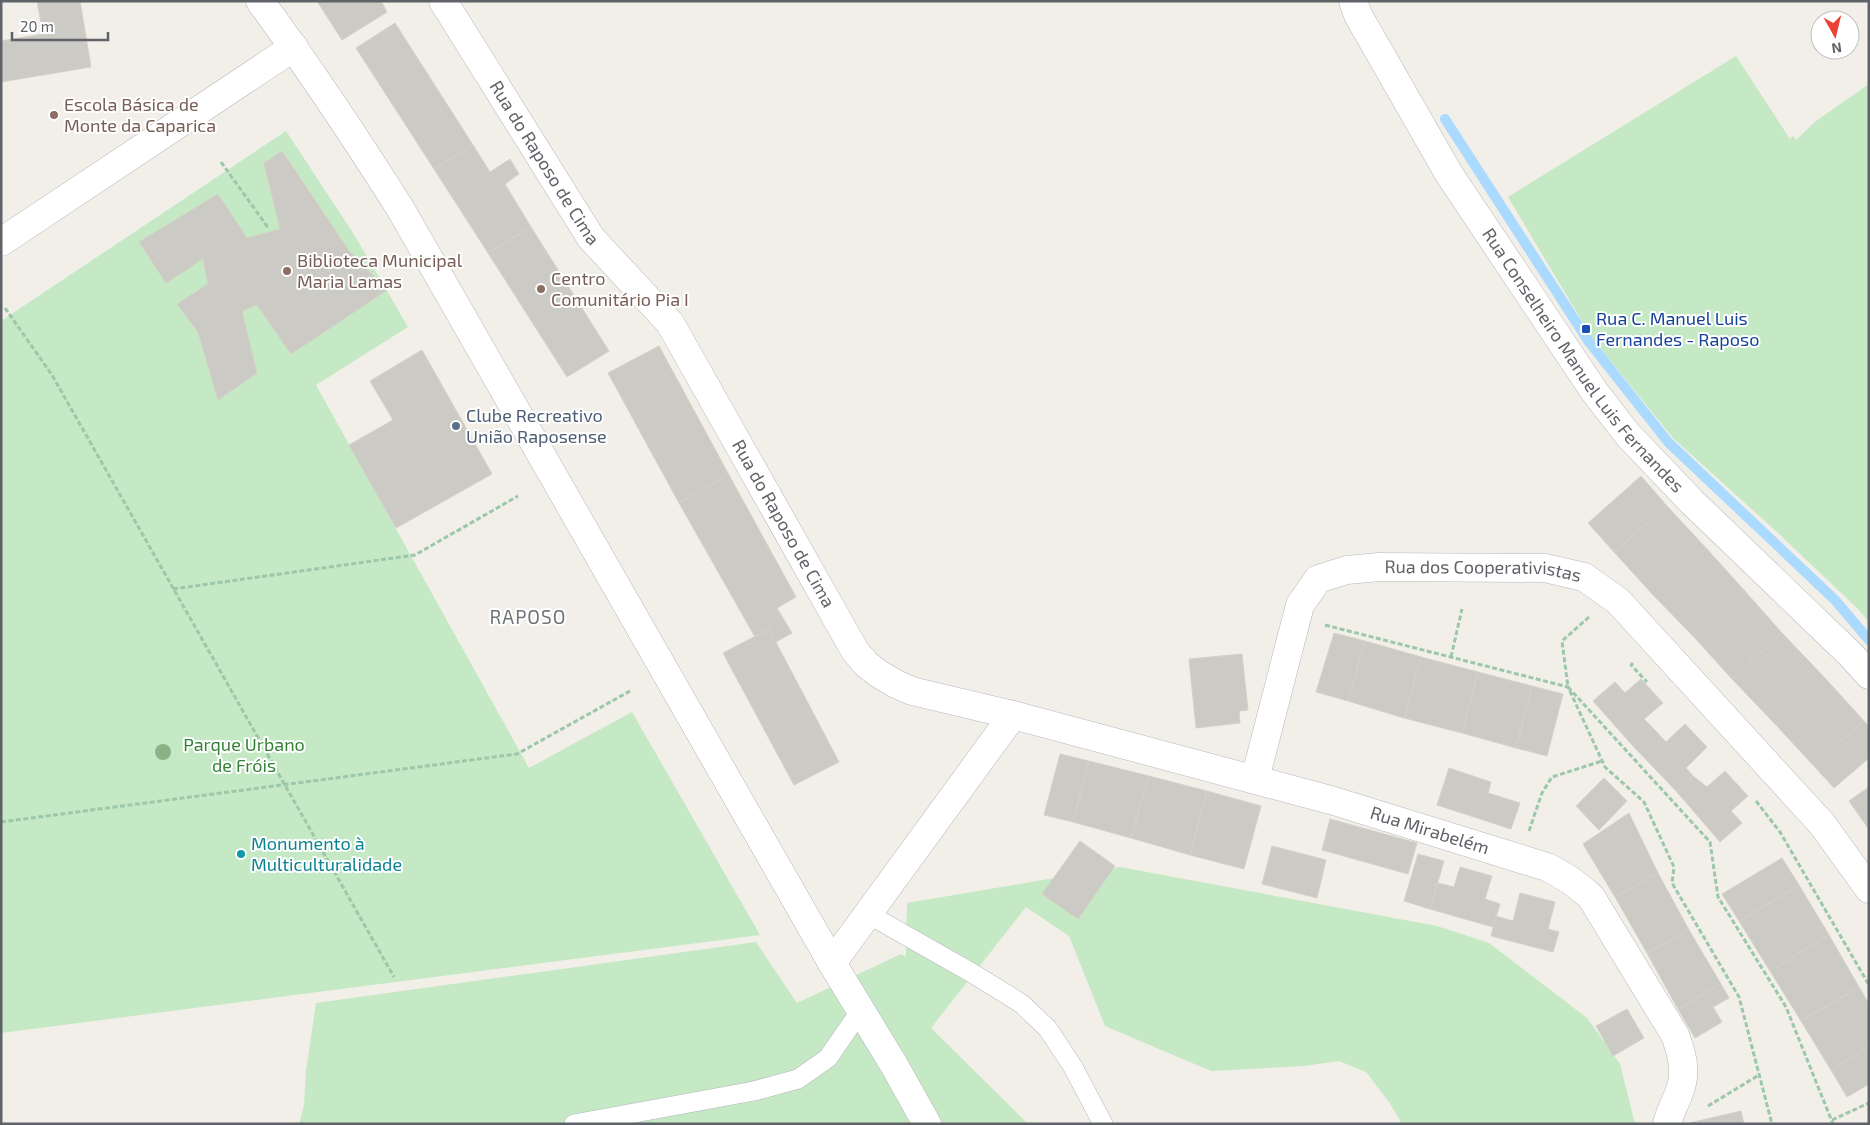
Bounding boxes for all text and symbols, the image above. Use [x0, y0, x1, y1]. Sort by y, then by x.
scale bar [12, 10, 109, 42]
north arrow [1810, 10, 1860, 60]
text: 20 m [20, 17, 54, 35]
text: N [1831, 39, 1843, 57]
street label: Rua do Raposo de Cima [486, 76, 604, 249]
place label: Escola Básica de Monte da Caparica [64, 93, 216, 136]
marker: Escola Básica de Monte da Caparica [48, 109, 60, 121]
street label: Rua Conselheiro Manuel Luis Fernandes [1478, 223, 1689, 497]
place label: Biblioteca Municipal Maria Lamas [297, 249, 463, 292]
marker: Biblioteca Municipal Maria Lamas [281, 265, 293, 277]
place label: Centro Comunitário Pia I [551, 267, 689, 310]
marker: Centro Comunitário Pia I [535, 283, 547, 295]
place label: Rua C. Manuel Luis Fernandes - Raposo [1596, 307, 1759, 350]
marker: Rua C. Manuel Luis Fernandes - Raposo [1580, 323, 1592, 335]
place label: Clube Recreativo União Raposense [466, 404, 607, 447]
marker: Clube Recreativo União Raposense [450, 420, 462, 432]
street label: Rua do Raposo de Cima [728, 435, 840, 611]
street label: Rua dos Cooperativistas [1384, 555, 1584, 586]
district label: RAPOSO [490, 605, 566, 628]
park label: Parque Urbano de Fróis [183, 733, 305, 776]
street label: Rua Mirabelém [1368, 801, 1492, 858]
place label: Monumento à Multiculturalidade [251, 832, 402, 875]
marker: Monumento à Multiculturalidade [235, 848, 247, 860]

